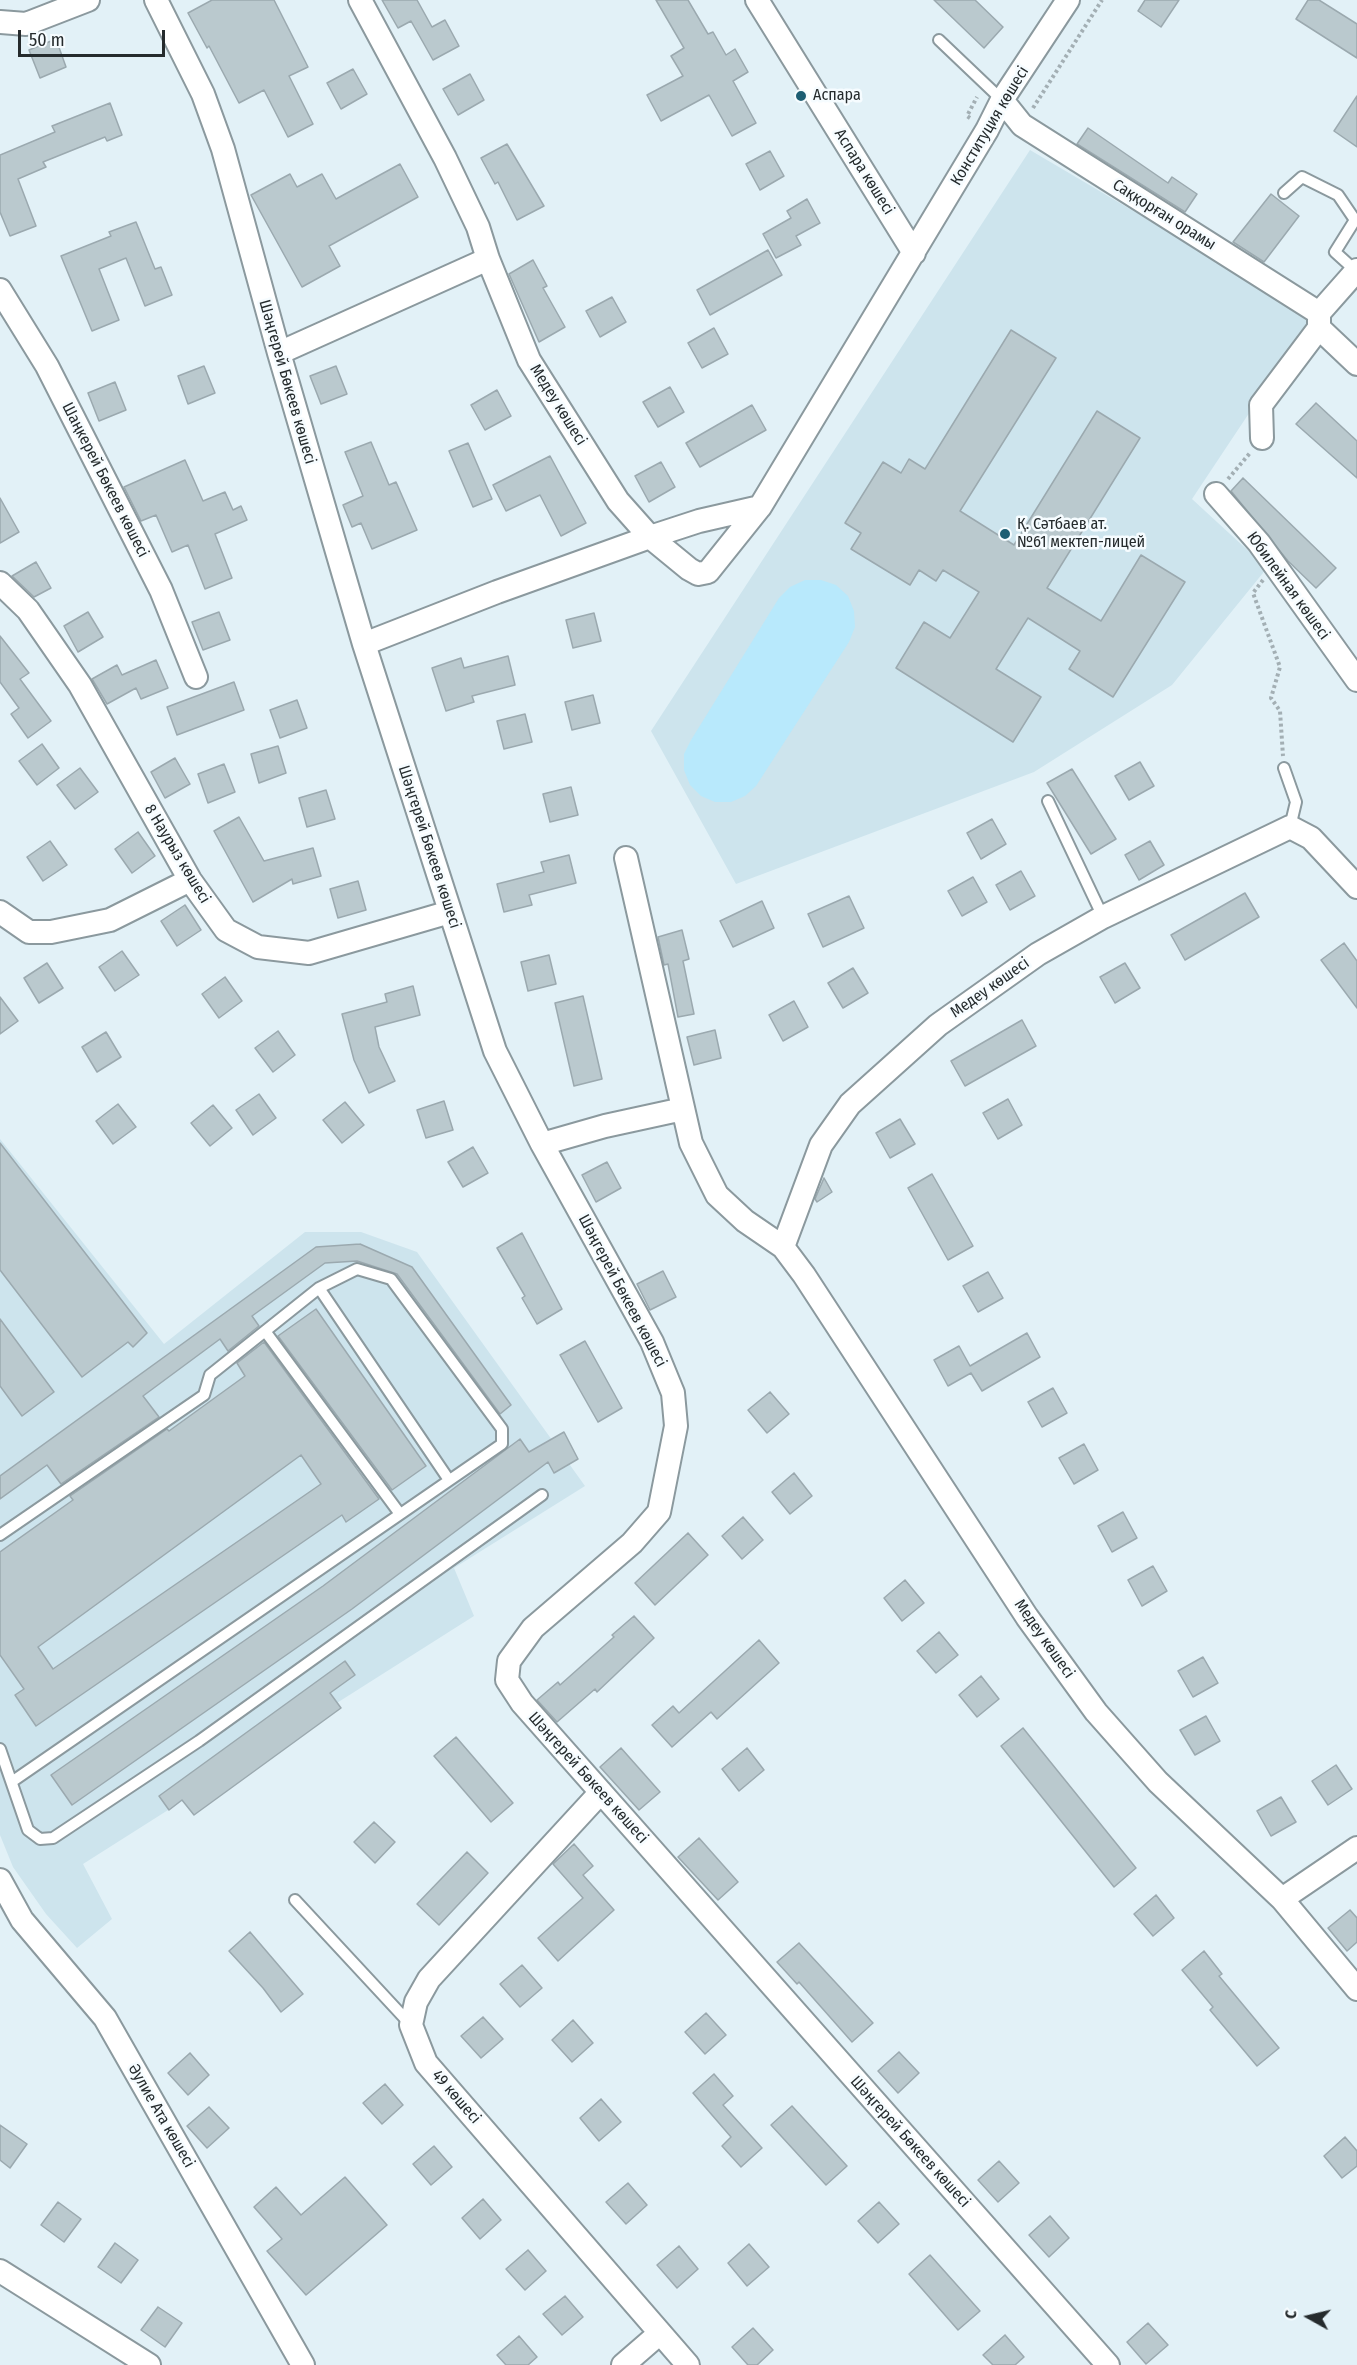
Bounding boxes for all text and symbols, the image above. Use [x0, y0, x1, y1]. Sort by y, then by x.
scale bar [21, 18, 168, 56]
text: 50 m [29, 29, 65, 51]
street label: Конституция көшесі [947, 63, 1033, 189]
place label: Аспара [813, 86, 861, 106]
marker: Аспара [794, 89, 808, 103]
street label: Аспара көшесі [830, 126, 898, 218]
street label: Саққорған орамы [1109, 175, 1219, 255]
street label: Шәңгерей Бөкеев көшесі [254, 298, 320, 466]
street label: Медеу көшесі [526, 361, 590, 449]
street label: Шаңкерей Бөкеев көшесі [58, 399, 152, 561]
place label: Қ. Сәтбаев ат. №61 мектеп-лицей [1017, 515, 1145, 553]
marker: Қ. Сәтбаев ат. №61 мектеп-лицей [998, 527, 1012, 541]
street label: Юбилейная көшесі [1242, 528, 1334, 644]
street label: Шәңгерей Бөкеев көшесі [394, 763, 464, 931]
street label: 8 Наурыз көшесі [140, 801, 214, 907]
street label: Медеу көшесі [947, 954, 1033, 1022]
street label: Шәңгерей Бөкеев көшесі [574, 1211, 670, 1371]
street label: Медеу көшесі [1010, 1596, 1078, 1682]
street label: Шәңгерей Бөкеев көшесі [524, 1708, 652, 1848]
street label: Әулие Ата көшесі [124, 2061, 198, 2171]
street label: 49 көшесі [427, 2066, 485, 2128]
street label: Шәңгерей Бөкеев көшесі [846, 2072, 974, 2212]
north arrow [1279, 2287, 1339, 2347]
text: С [1281, 2309, 1301, 2320]

